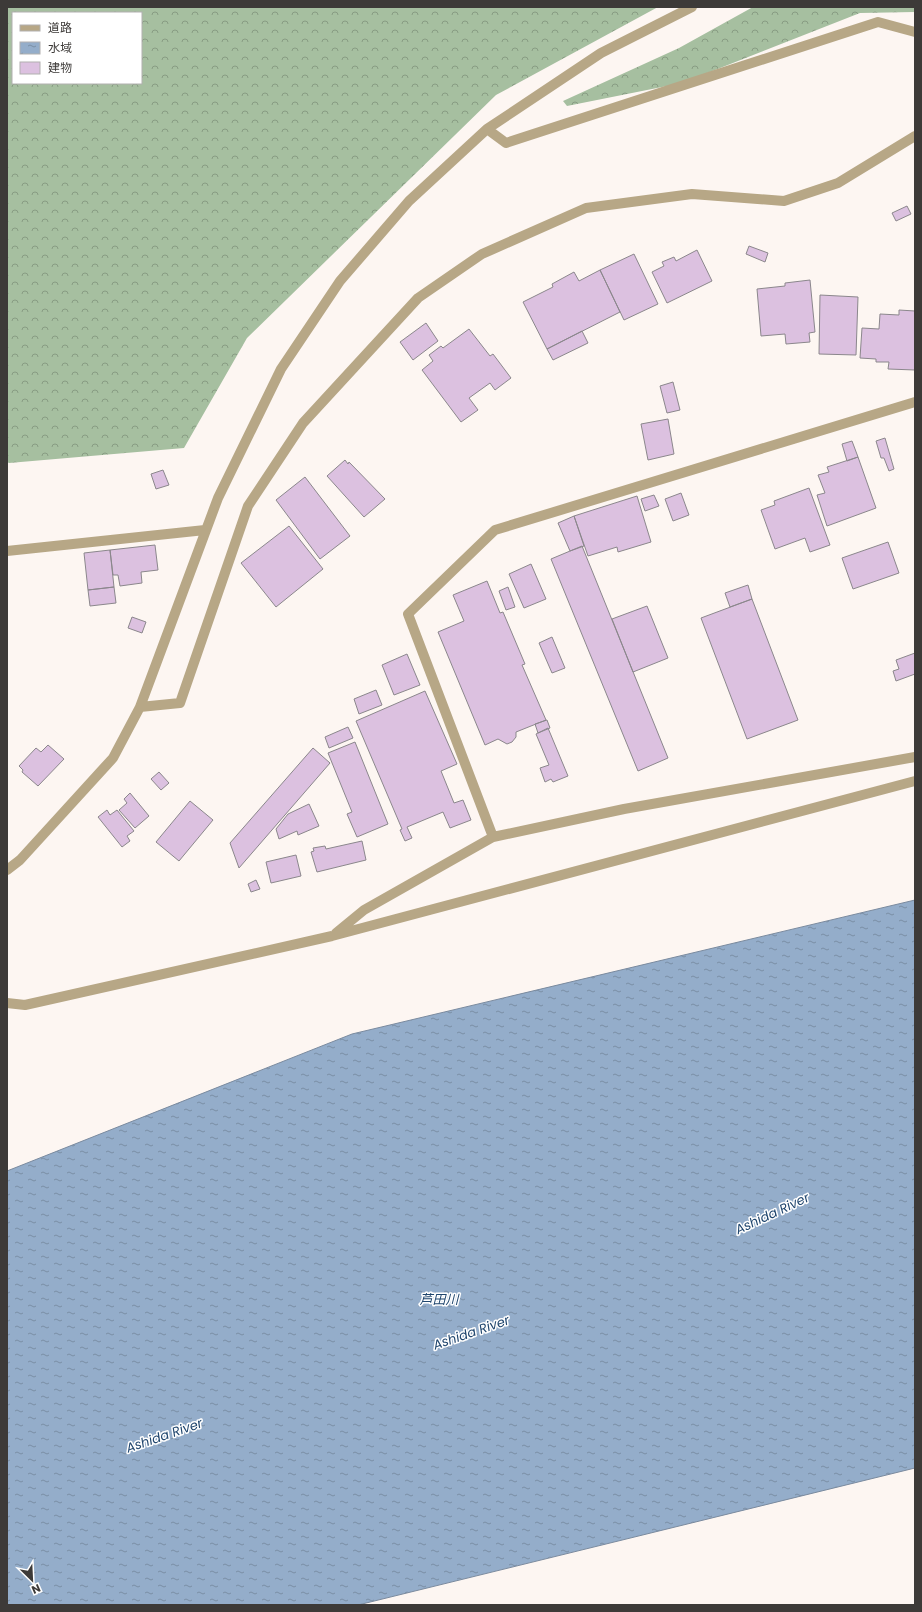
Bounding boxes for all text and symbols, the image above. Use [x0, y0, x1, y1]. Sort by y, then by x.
legend [12, 12, 142, 84]
text: 道路 [48, 19, 72, 36]
text: 水域 [48, 39, 72, 56]
text: 建物 [48, 59, 72, 76]
water label: Ashida River [731, 1187, 813, 1239]
water label: 芦田川 [419, 1290, 460, 1309]
water label: Ashida River [429, 1310, 513, 1355]
water label: Ashida River [122, 1413, 206, 1458]
north arrow [12, 1560, 52, 1600]
text: N [29, 1580, 43, 1598]

